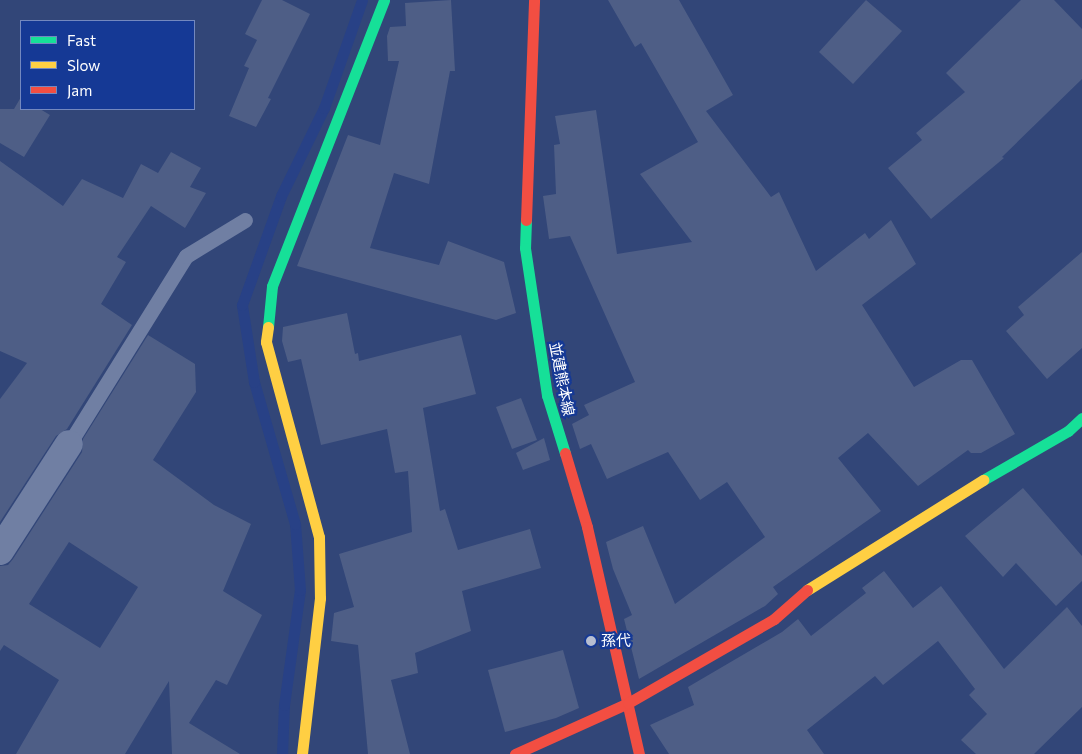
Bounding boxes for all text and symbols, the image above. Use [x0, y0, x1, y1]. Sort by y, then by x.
legend [20, 20, 195, 110]
text: Fast [67, 31, 96, 49]
text: Slow [67, 56, 100, 74]
text: Jam [67, 81, 92, 99]
street label: 並建熊本線 [546, 340, 578, 418]
place label: 孫代 [601, 632, 631, 650]
marker: 孫代 [585, 635, 597, 647]

